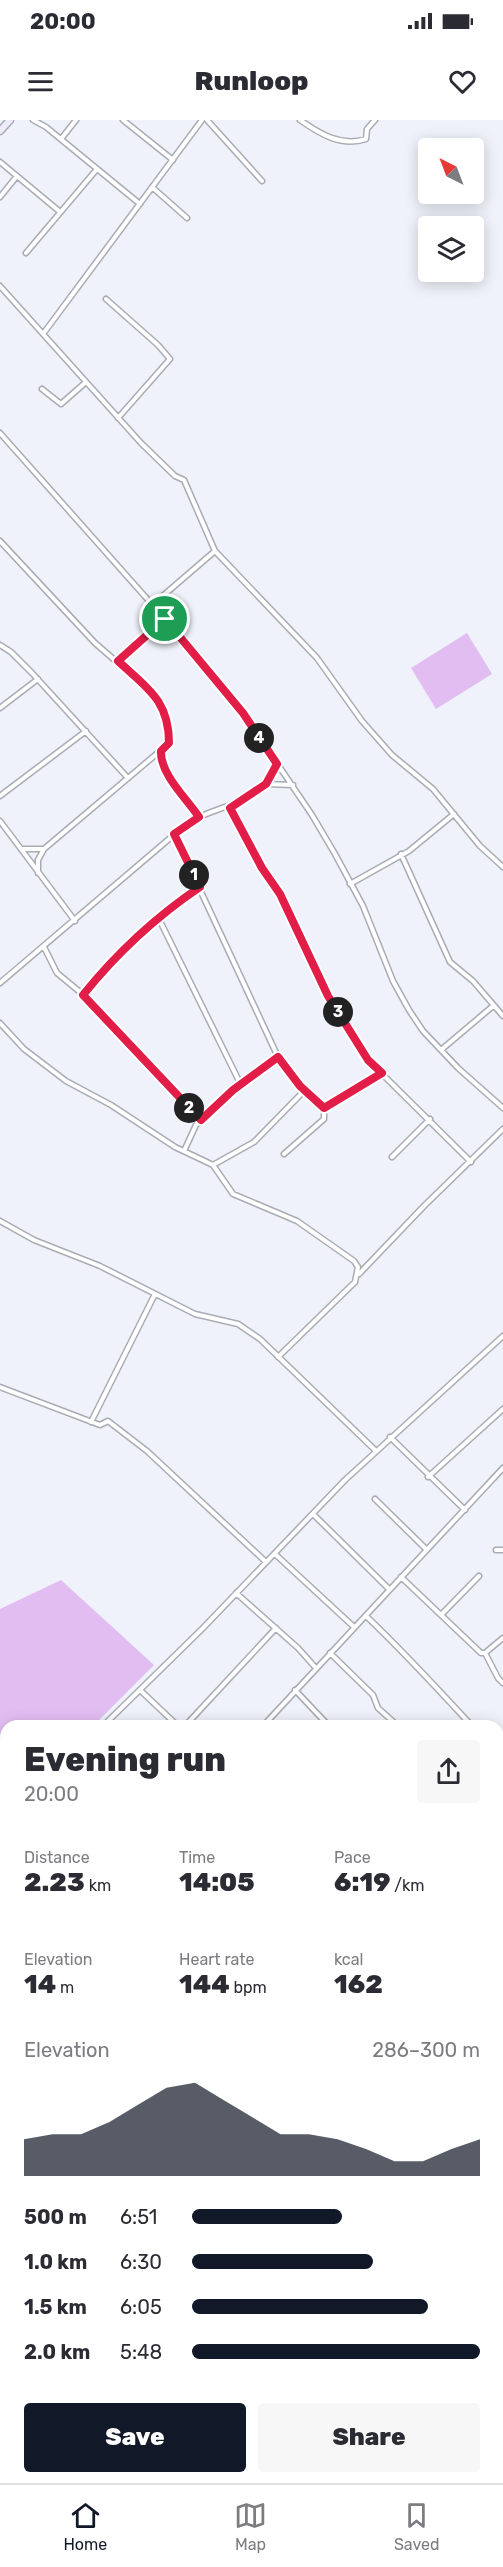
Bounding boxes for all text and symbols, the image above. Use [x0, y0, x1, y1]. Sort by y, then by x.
text: 20:00 [30, 8, 96, 35]
icon: menu [24, 65, 57, 98]
text: Runloop [194, 65, 309, 97]
icon: heart [446, 65, 479, 98]
north arrow [418, 138, 484, 204]
map controls [418, 138, 484, 282]
button: layers [418, 216, 484, 282]
pin [139, 593, 190, 644]
icon: arrive [148, 602, 181, 635]
pin: 4 [244, 723, 274, 753]
text: 4 [254, 728, 264, 747]
pin: 1 [179, 860, 209, 890]
text: 1 [190, 865, 198, 884]
pin: 3 [323, 997, 353, 1027]
text: 3 [333, 1002, 343, 1021]
pin: 2 [174, 1093, 204, 1123]
text: 2 [184, 1098, 194, 1117]
text: Evening run [24, 1740, 226, 1779]
button: share [417, 1740, 480, 1803]
text: 20:00 [24, 1782, 79, 1806]
text: Distance [24, 1848, 90, 1867]
text: Time [179, 1848, 215, 1867]
text: Pace [334, 1848, 371, 1867]
text: 2.23 [24, 1867, 85, 1898]
text: 14:05 [179, 1867, 255, 1898]
text: 6:19 [334, 1867, 390, 1898]
text: km [85, 1876, 111, 1895]
text: /km [390, 1876, 424, 1895]
text: Elevation [24, 1950, 93, 1969]
text: Heart rate [179, 1950, 254, 1969]
text: kcal [334, 1950, 363, 1969]
text: 14 [24, 1969, 56, 2000]
text: 144 [179, 1969, 230, 2000]
text: 162 [334, 1969, 383, 2000]
text: m [56, 1978, 74, 1997]
text: bpm [230, 1978, 267, 1997]
text: Elevation [24, 2038, 110, 2062]
text: 286–300 m [372, 2038, 480, 2062]
text: 500 m [24, 2205, 87, 2229]
text: 6:51 [120, 2205, 157, 2229]
text: 1.0 km [24, 2250, 87, 2274]
text: 6:30 [120, 2250, 162, 2274]
text: 1.5 km [24, 2295, 87, 2319]
text: 6:05 [120, 2295, 162, 2319]
text: 2.0 km [24, 2340, 90, 2364]
text: 5:48 [120, 2340, 162, 2364]
button: Save [24, 2403, 246, 2472]
button: Share [258, 2403, 480, 2472]
tab: Home [63, 2499, 107, 2554]
tab: Map [234, 2499, 267, 2554]
tab: Saved [394, 2499, 440, 2554]

